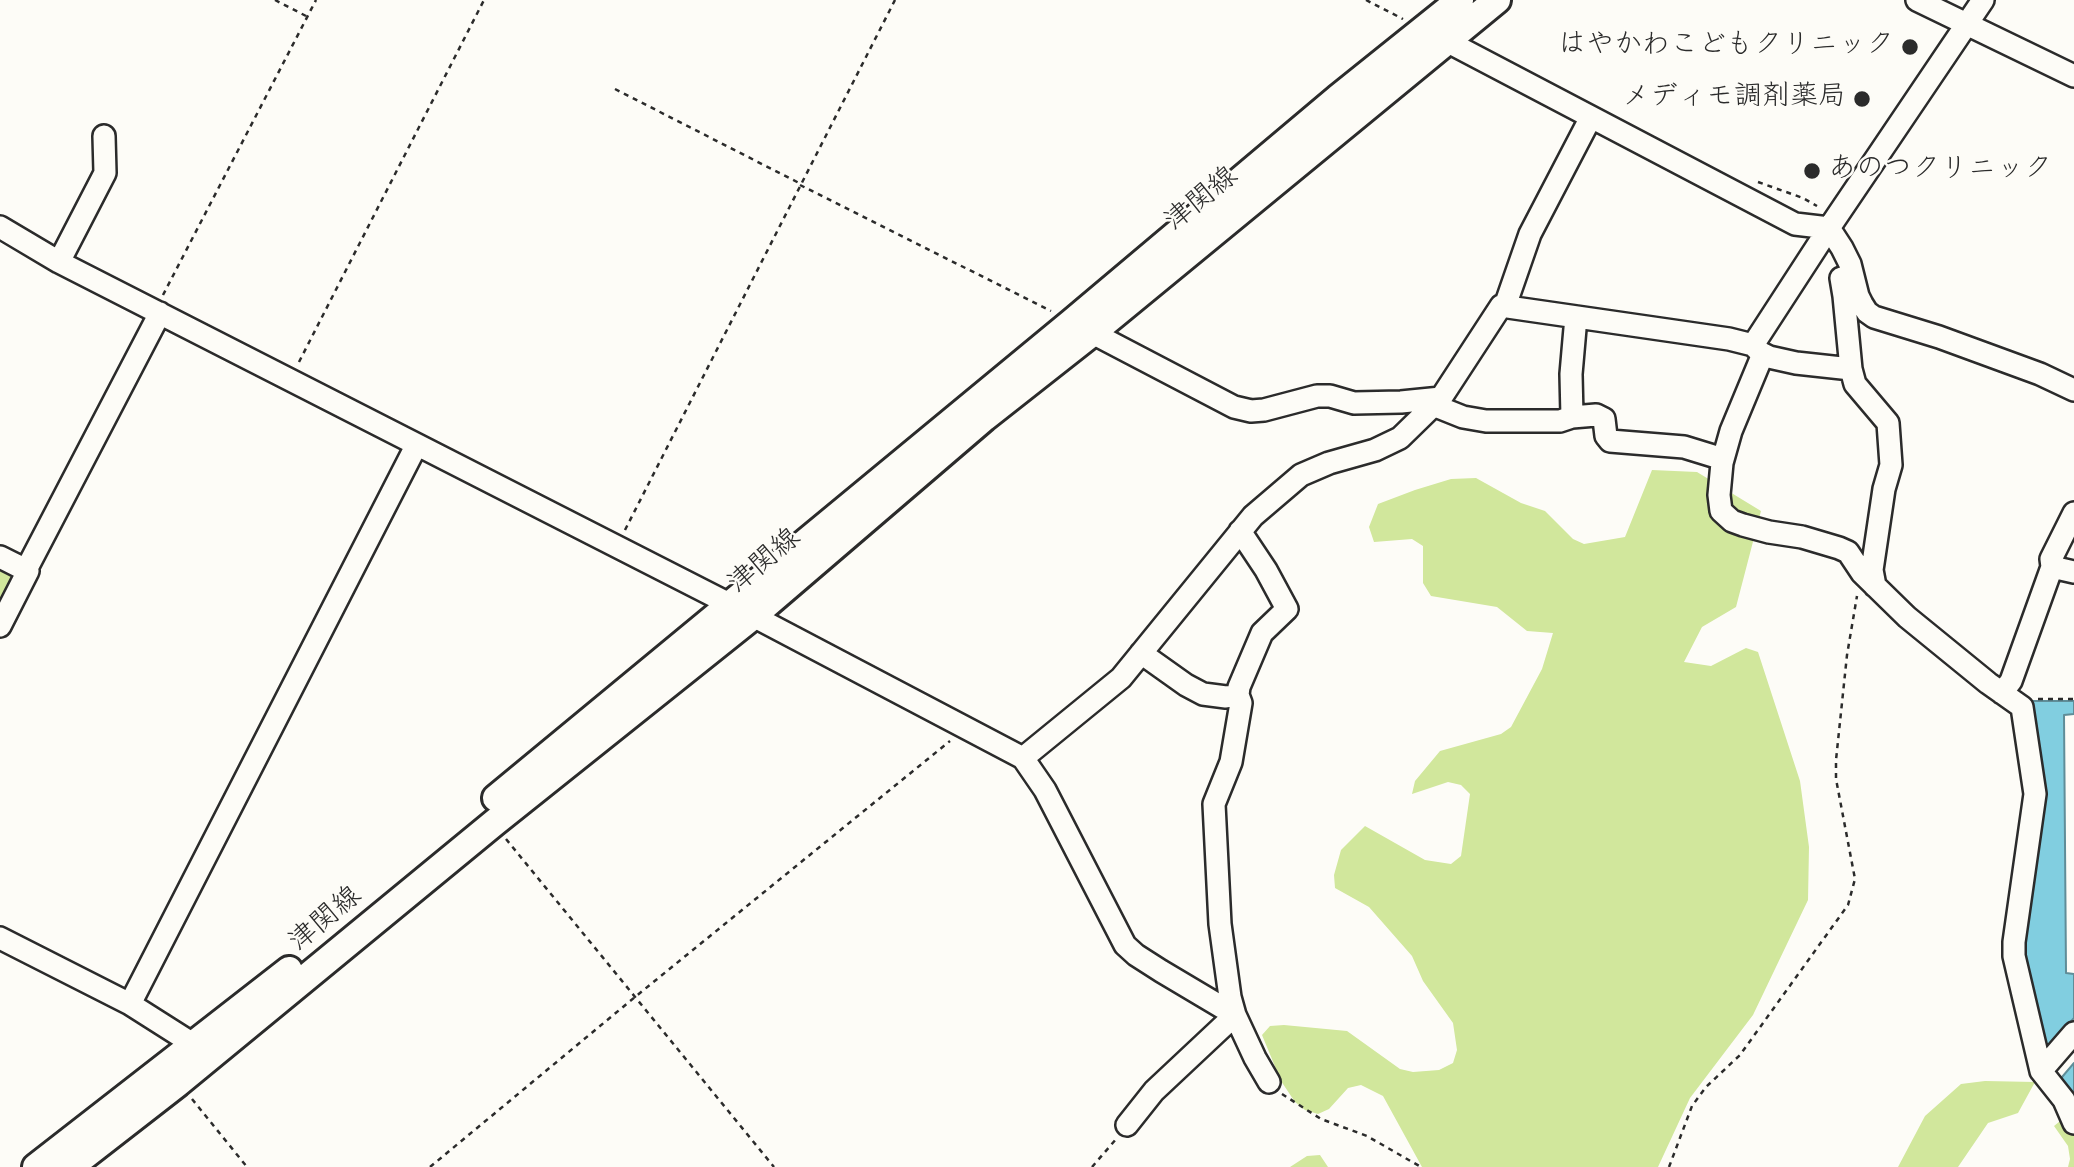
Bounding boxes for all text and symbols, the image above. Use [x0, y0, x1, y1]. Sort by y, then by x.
place label: はやかわこどもクリニック [1558, 30, 1894, 64]
marker: はやかわこどもクリニック [1900, 37, 1920, 57]
place label: メディモ調剤薬局 [1622, 82, 1846, 116]
marker: メディモ調剤薬局 [1852, 89, 1872, 109]
place label: あのつクリニック [1828, 154, 2052, 188]
marker: あのつクリニック [1802, 161, 1822, 181]
street label: 津関線 [1160, 162, 1246, 240]
street label: 津関線 [723, 523, 809, 603]
street label: 津関線 [284, 881, 370, 961]

